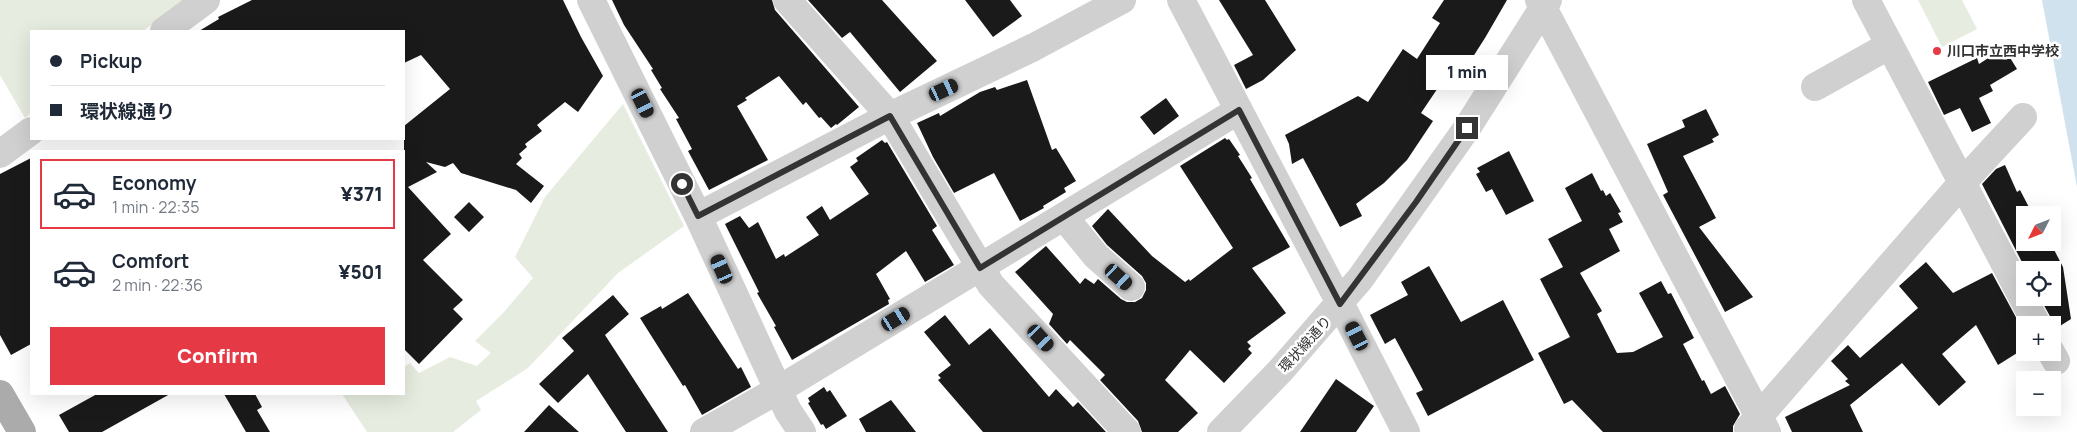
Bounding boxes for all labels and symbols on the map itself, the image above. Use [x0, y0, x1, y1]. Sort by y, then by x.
place label: 川口市立西中学校 [1947, 41, 2059, 60]
marker: 川口市立西中学校 [1931, 45, 1943, 57]
callout: 1 min [1426, 56, 1508, 90]
car [927, 77, 960, 103]
car [629, 86, 656, 120]
route end [1456, 117, 1478, 139]
route start [671, 173, 693, 195]
north arrow [2016, 206, 2061, 251]
car [709, 252, 734, 286]
car [1102, 261, 1135, 293]
car [879, 305, 912, 333]
street label: 環状線通り [1274, 311, 1335, 376]
car [1343, 319, 1370, 353]
car [1025, 322, 1056, 354]

